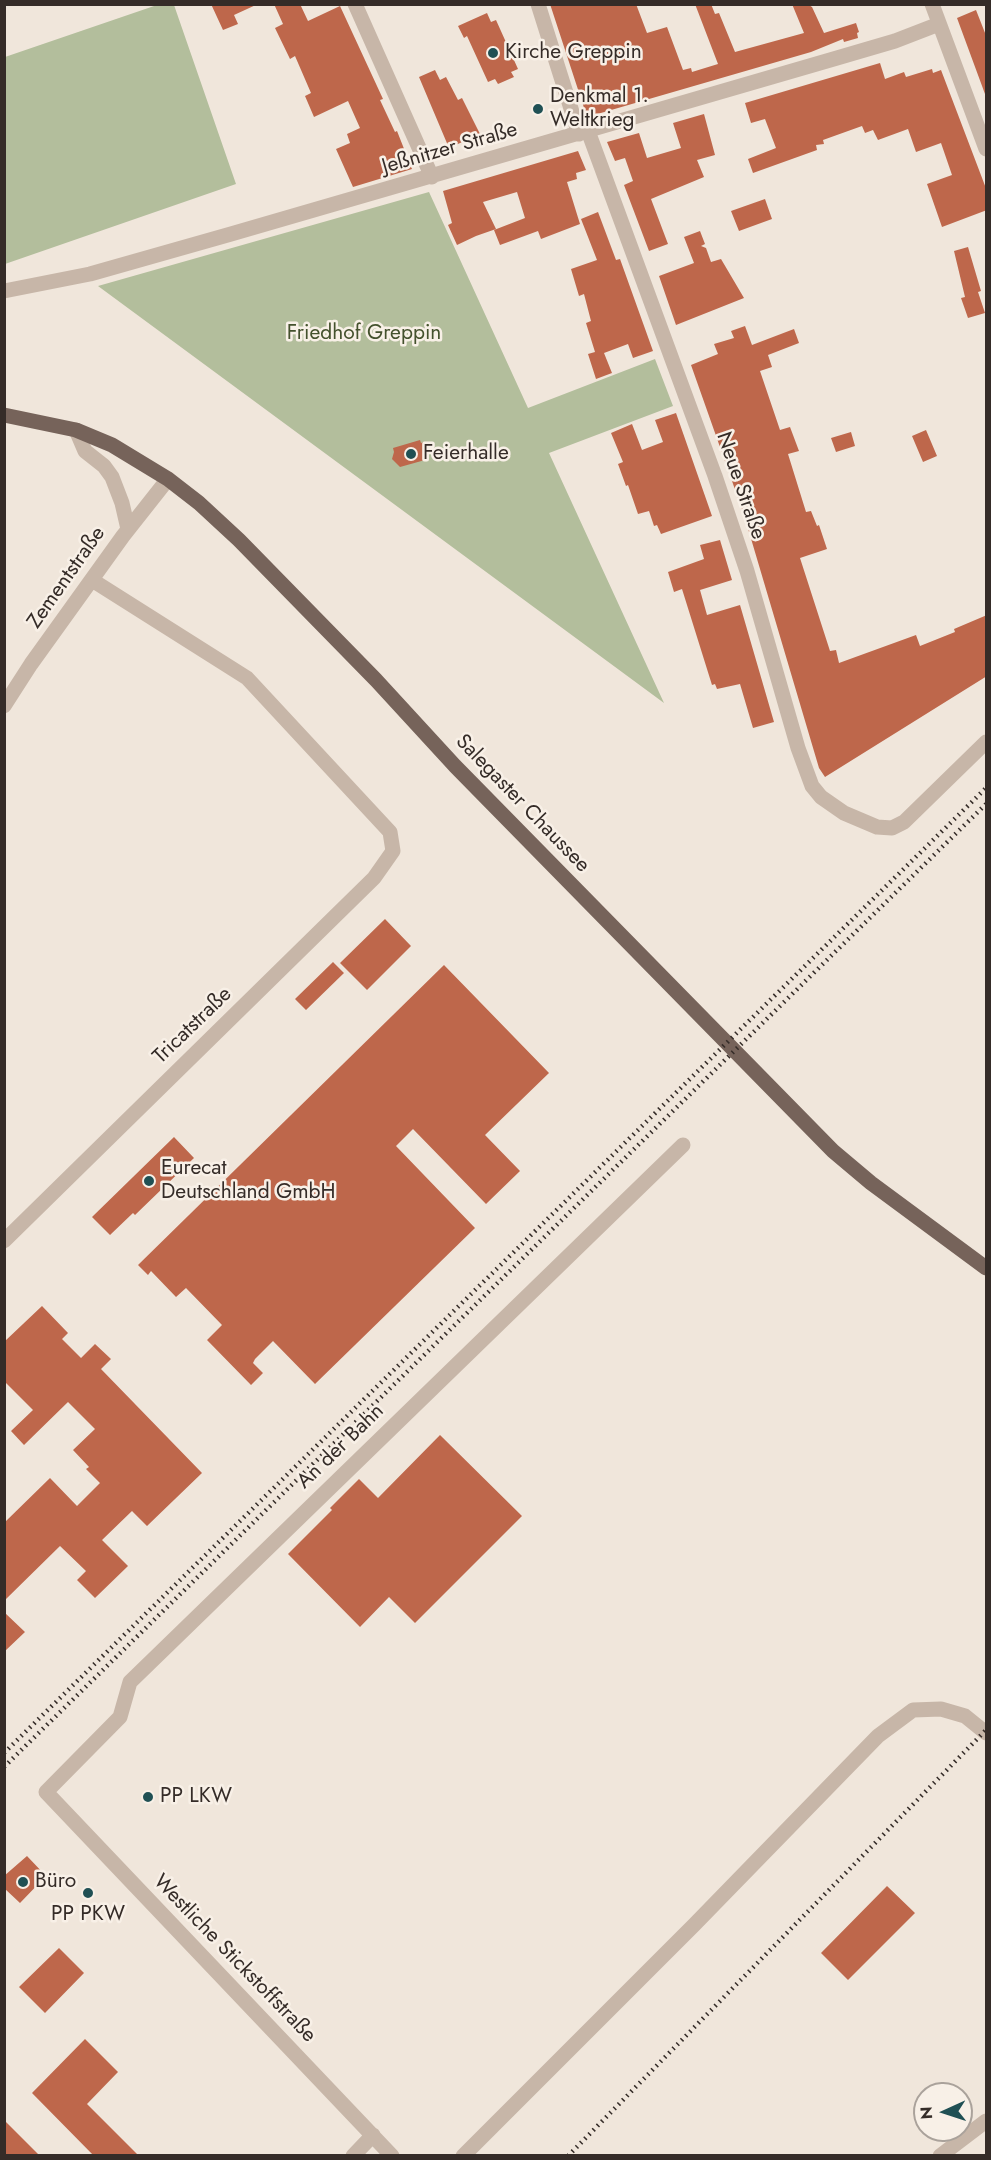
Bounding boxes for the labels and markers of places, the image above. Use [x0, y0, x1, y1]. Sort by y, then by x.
place label: Kirche Greppin [505, 40, 642, 66]
marker: Kirche Greppin [486, 46, 500, 60]
place label: Denkmal 1. Weltkrieg [550, 84, 649, 134]
marker: Denkmal 1. Weltkrieg [531, 102, 545, 116]
place label: Feierhalle [423, 441, 509, 467]
marker: Feierhalle [404, 447, 418, 461]
place label: Eurecat Deutschland GmbH [161, 1156, 336, 1206]
marker: Eurecat Deutschland GmbH [142, 1174, 156, 1188]
place label: PP LKW [160, 1784, 232, 1810]
marker: PP LKW [141, 1790, 155, 1804]
place label: Büro [35, 1869, 76, 1895]
marker: Büro [16, 1875, 30, 1889]
marker: PP PKW [81, 1886, 95, 1900]
place label: PP PKW [51, 1902, 125, 1928]

